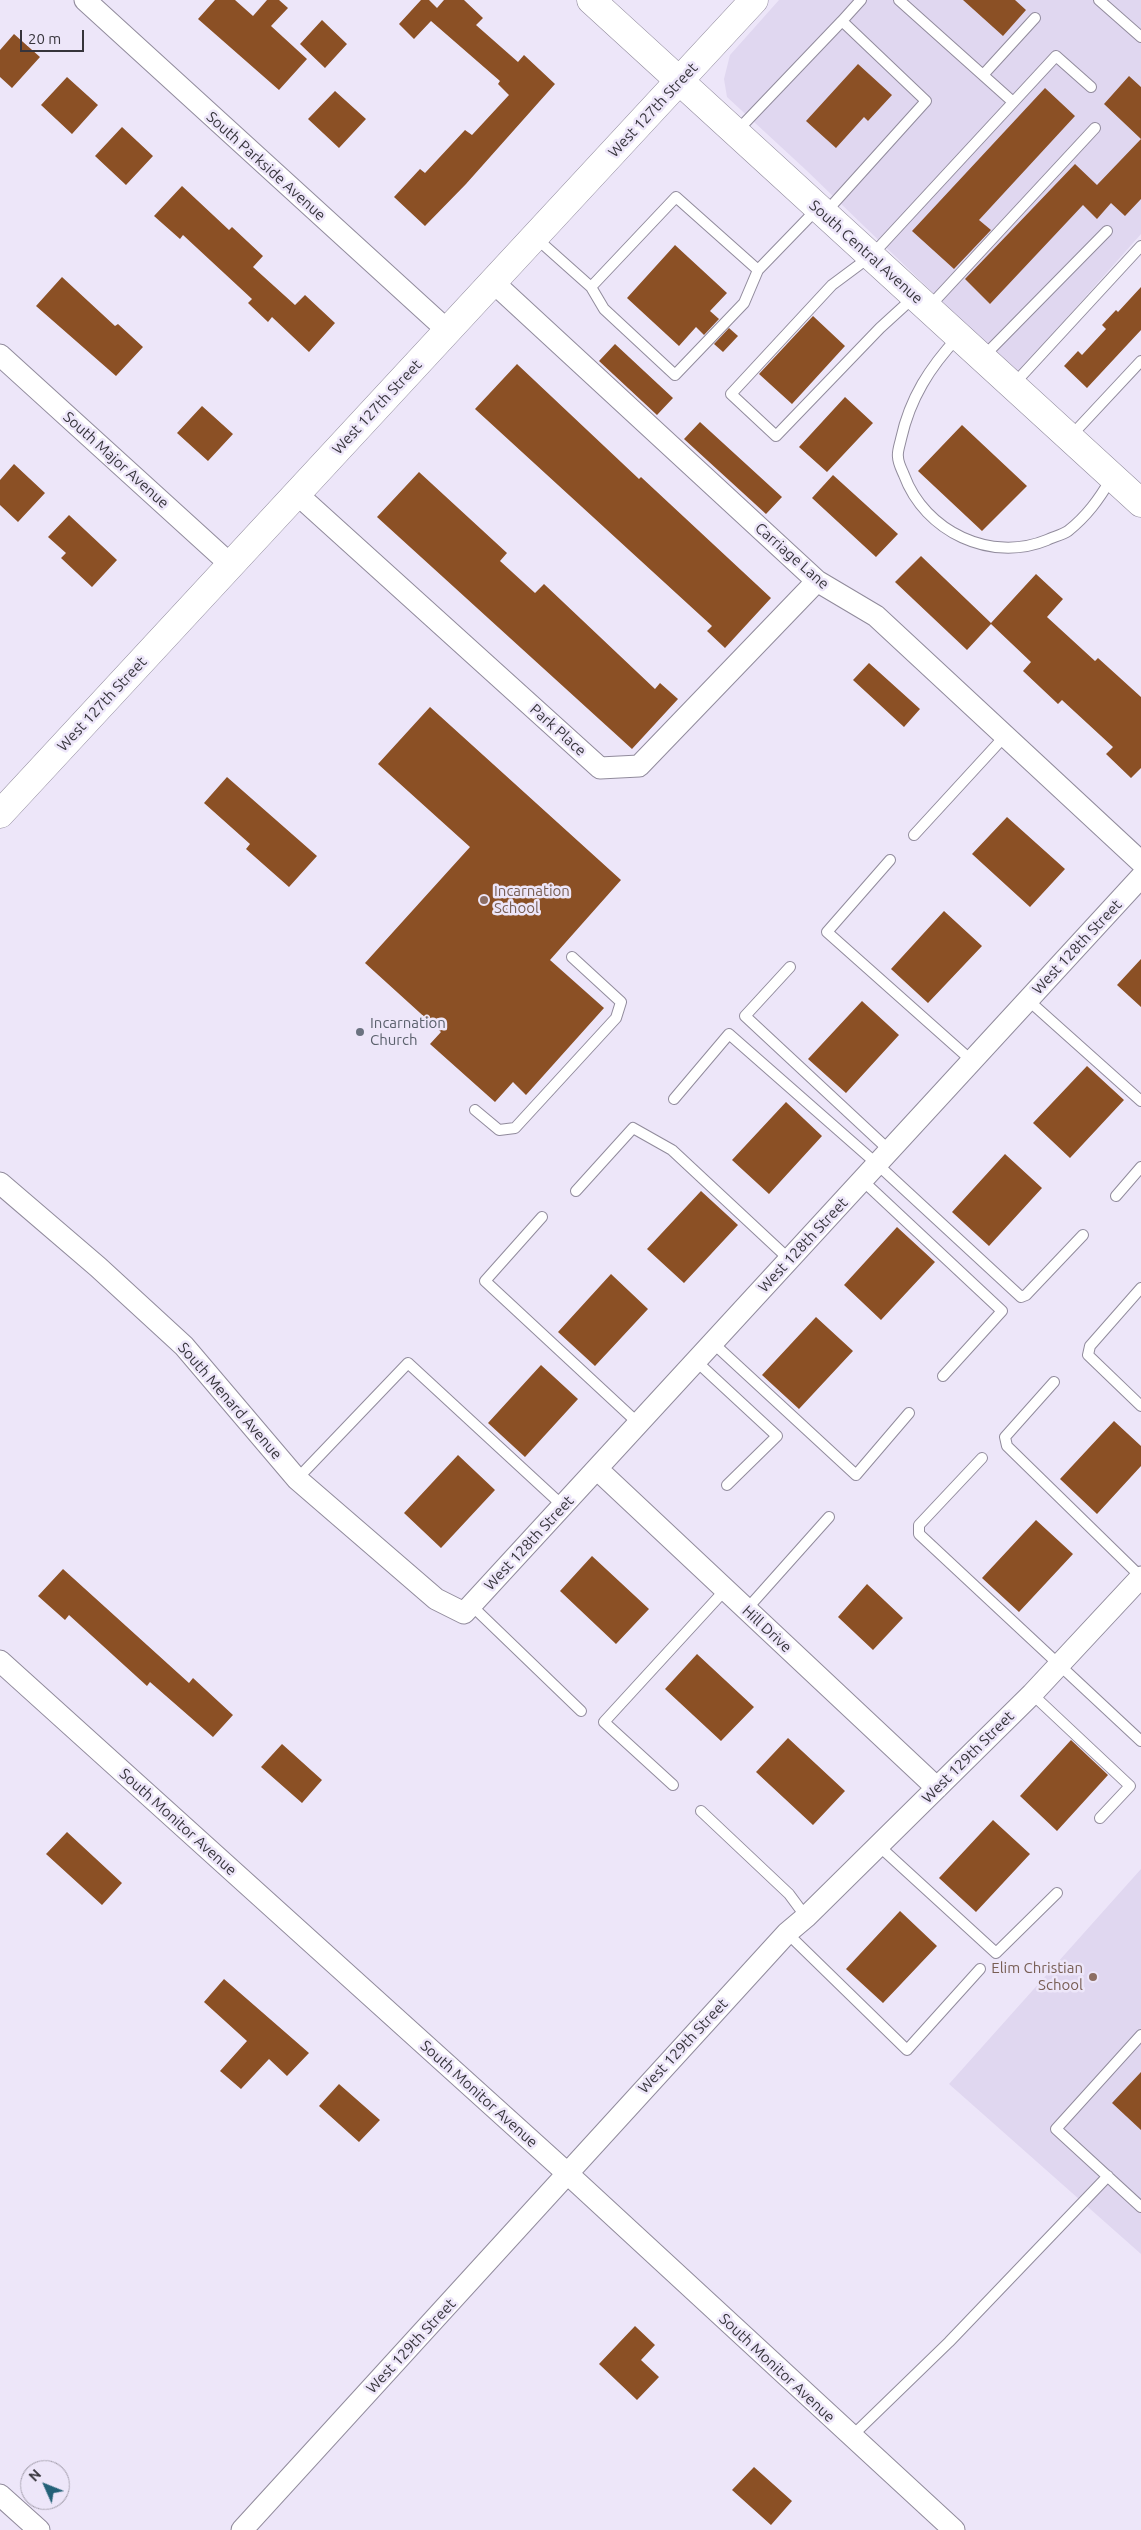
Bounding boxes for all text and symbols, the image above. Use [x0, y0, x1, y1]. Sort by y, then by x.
scale bar [22, 20, 86, 52]
text: 20 m [28, 30, 61, 47]
street label: West 127th Street [605, 59, 701, 161]
street label: South Parkside Avenue [203, 108, 329, 224]
street label: South Central Avenue [806, 196, 926, 308]
street label: West 127th Street [329, 356, 425, 458]
street label: South Major Avenue [59, 408, 173, 512]
street label: Carriage Lane [751, 519, 833, 593]
street label: West 127th Street [54, 653, 150, 755]
street label: Park Place [526, 700, 590, 760]
place label: Incarnation School [494, 882, 570, 917]
marker: Incarnation School [478, 894, 490, 906]
street label: West 128th Street [1029, 896, 1125, 998]
place label: Incarnation Church [370, 1014, 446, 1049]
marker: Incarnation Church [354, 1026, 366, 1038]
street label: West 128th Street [755, 1194, 851, 1296]
street label: South Menard Avenue [174, 1339, 286, 1463]
street label: West 128th Street [481, 1492, 577, 1594]
street label: Hill Drive [739, 1602, 795, 1656]
street label: West 129th Street [918, 1707, 1018, 1807]
street label: South Monitor Avenue [116, 1765, 240, 1879]
place label: Elim Christian School [991, 1959, 1083, 1994]
marker: Elim Christian School [1087, 1971, 1099, 1983]
street label: West 129th Street [635, 1995, 731, 2097]
street label: South Monitor Avenue [417, 2037, 541, 2151]
street label: West 129th Street [363, 2295, 459, 2397]
street label: South Monitor Avenue [715, 2310, 839, 2426]
north arrow [20, 2460, 70, 2510]
text: N [26, 2466, 44, 2485]

